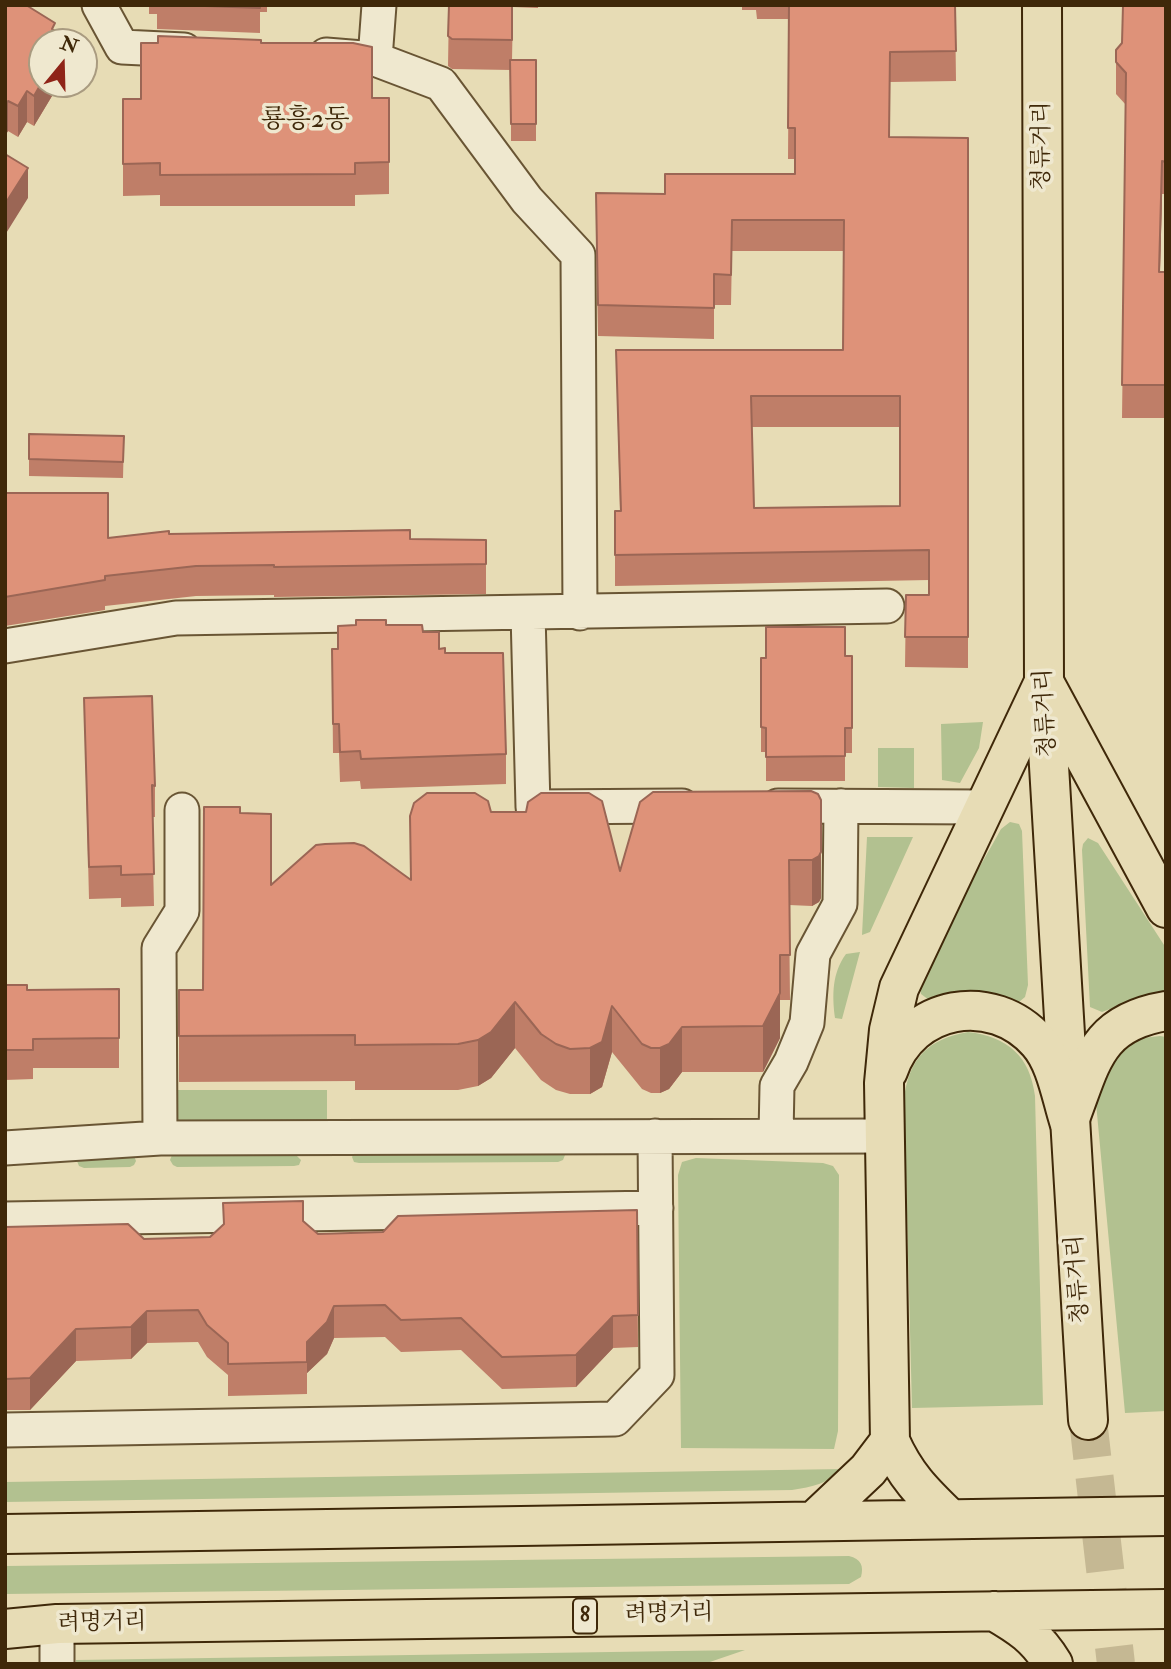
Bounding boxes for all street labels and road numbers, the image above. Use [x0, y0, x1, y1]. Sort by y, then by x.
street label: 청류거리 [1029, 102, 1057, 190]
street label: 청류거리 [1031, 668, 1063, 758]
street label: 청류거리 [1062, 1234, 1096, 1324]
road number: 8 [573, 1598, 597, 1634]
street label: 려명거리 [624, 1600, 714, 1630]
street label: 려명거리 [57, 1609, 147, 1639]

